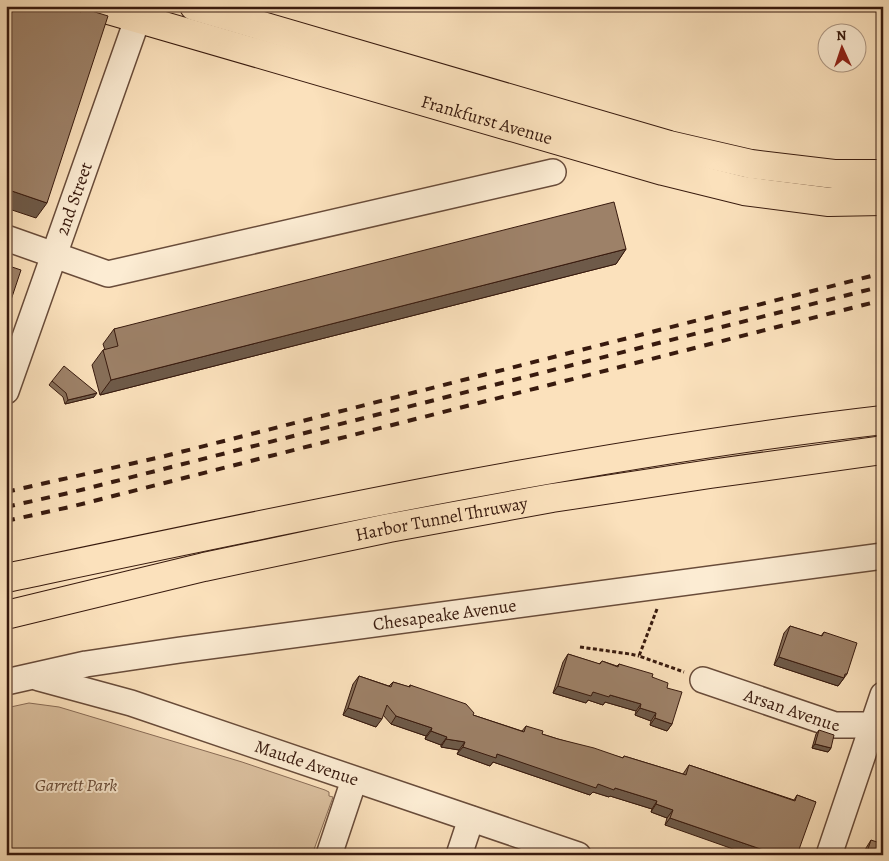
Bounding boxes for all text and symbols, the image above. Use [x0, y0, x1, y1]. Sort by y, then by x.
north arrow [816, 22, 866, 72]
text: N [836, 26, 847, 45]
street label: Frankfurst Avenue [418, 89, 555, 150]
street label: 2nd Street [50, 159, 98, 238]
street label: Harbor Tunnel Thruway [353, 491, 530, 547]
street label: Chesapeake Avenue [371, 593, 518, 636]
street label: Arsan Avenue [740, 683, 839, 737]
street label: Maude Avenue [252, 734, 362, 792]
park label: Garrett Park [35, 773, 117, 797]

